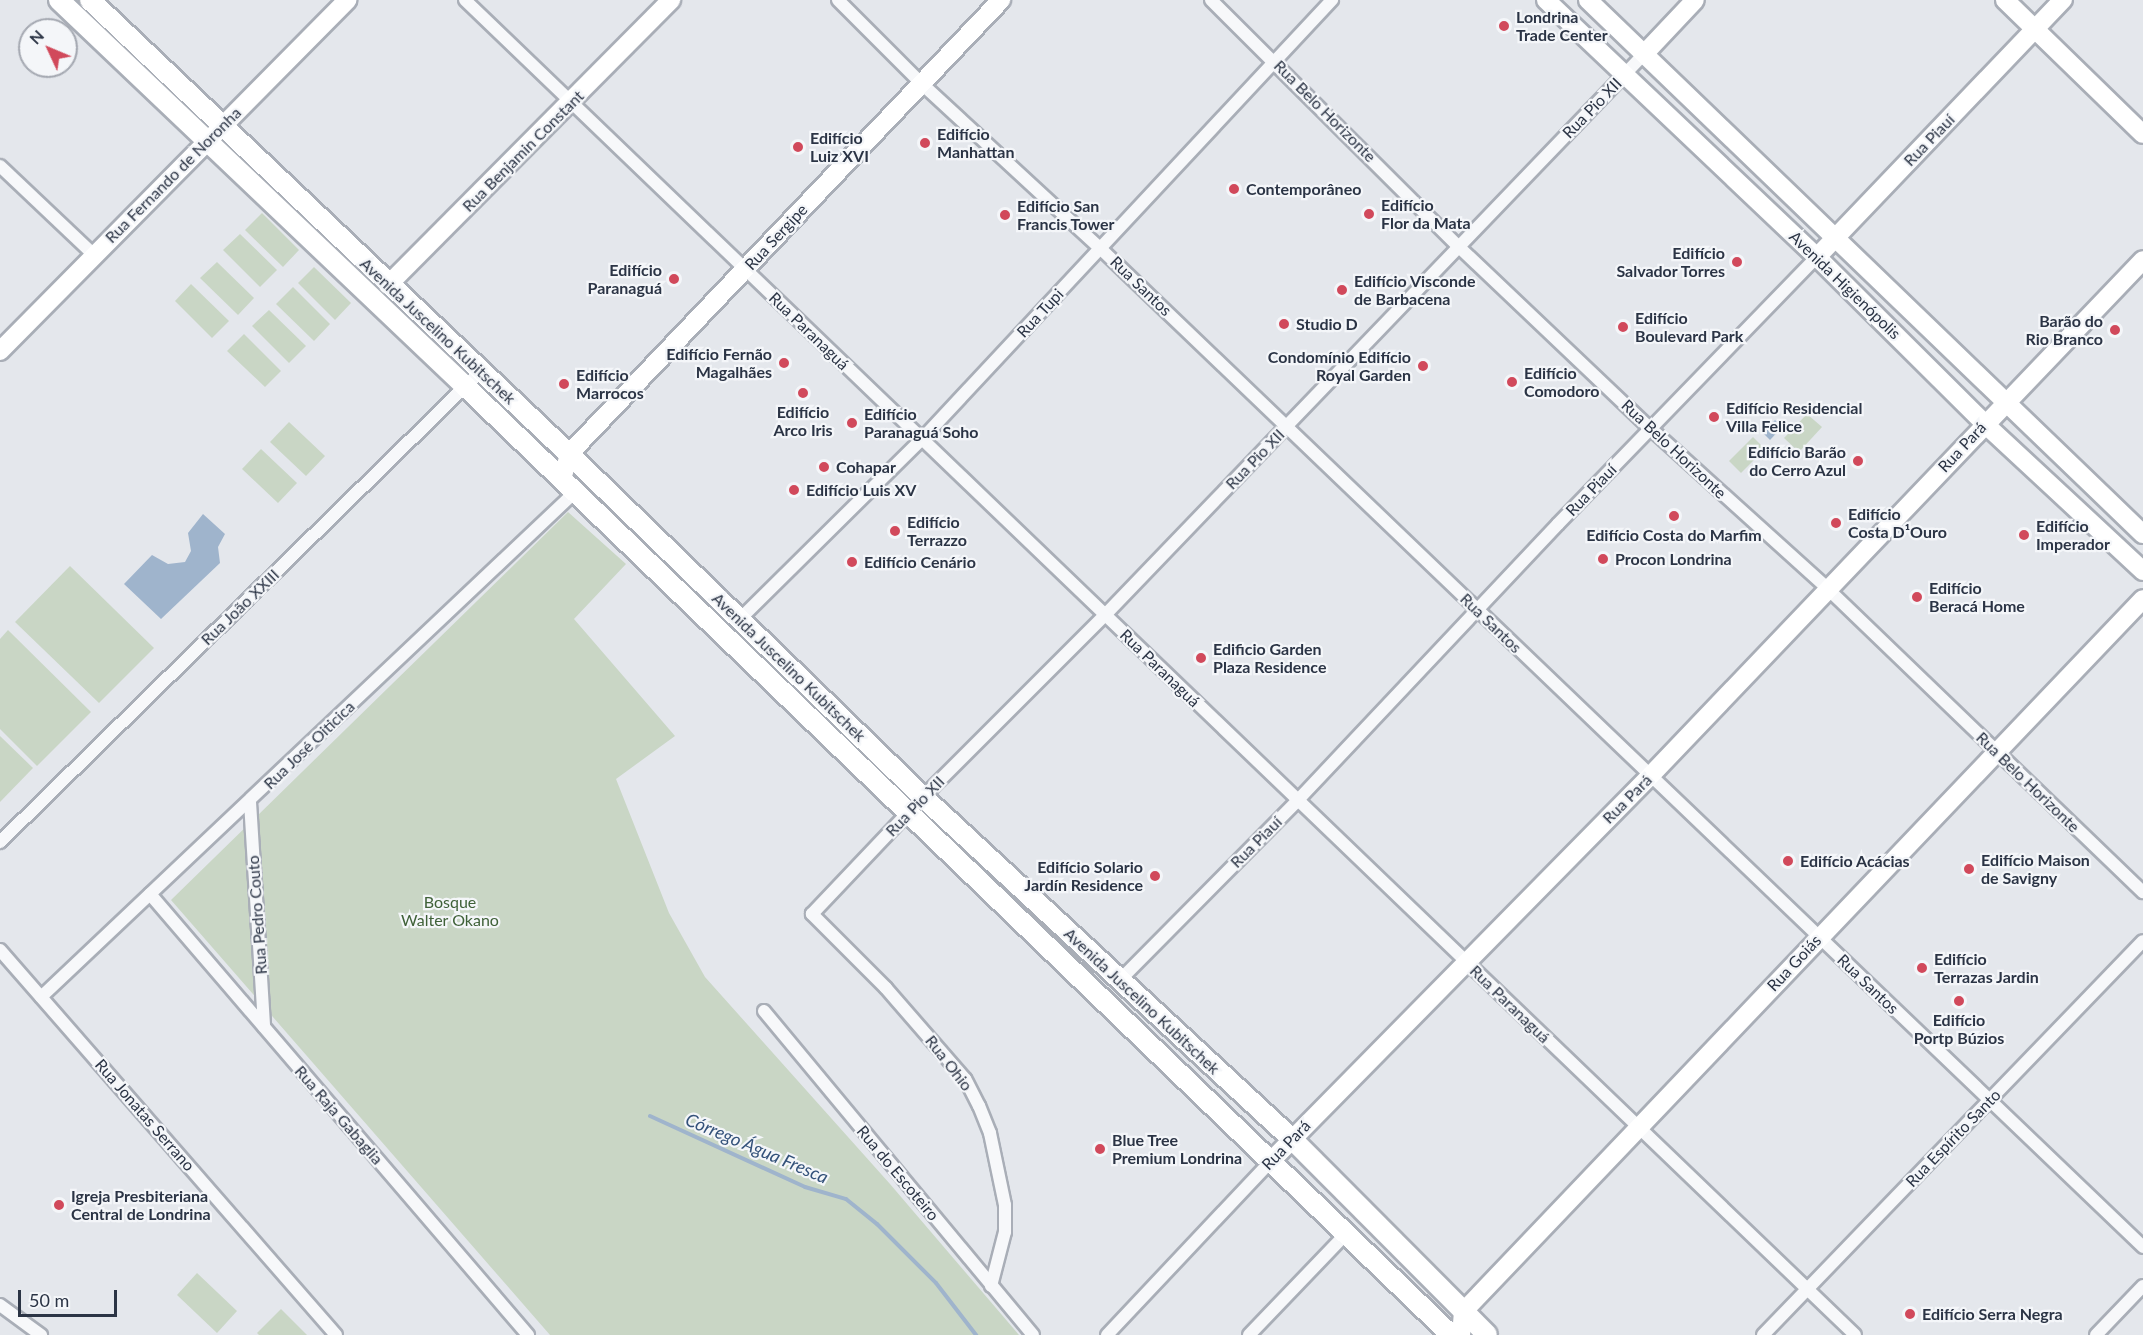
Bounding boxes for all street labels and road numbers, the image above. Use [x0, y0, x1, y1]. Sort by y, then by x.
street label: Rua Belo Horizonte [1270, 56, 1380, 166]
street label: Rua Pio XII [1558, 74, 1626, 142]
street label: Rua Benjamin Constant [458, 86, 588, 216]
street label: Rua Fernando de Noronha [101, 103, 245, 247]
street label: Rua Piauí [1900, 110, 1958, 170]
street label: Rua Sergipe [741, 200, 811, 274]
street label: Avenida Higienópolis [1785, 227, 1905, 343]
street label: Rua Santos [1106, 252, 1176, 320]
street label: Avenida Juscelino Kubitschek [356, 254, 520, 408]
street label: Rua Tupi [1012, 284, 1068, 342]
street label: Rua Paranaguá [765, 288, 853, 374]
street label: Rua Belo Horizonte [1618, 396, 1730, 502]
street label: Rua Pará [1934, 418, 1990, 476]
street label: Rua Pio XII [1221, 425, 1289, 493]
street label: Rua Piauí [1562, 460, 1620, 520]
street label: Rua João XXIII [197, 565, 283, 649]
street label: Avenida Juscelino Kubitschek [708, 588, 870, 746]
street label: Rua Santos [1456, 589, 1526, 657]
street label: Rua Paranaguá [1116, 625, 1204, 711]
street label: Rua José Oiticica [259, 697, 359, 793]
street label: Rua Belo Horizonte [1972, 728, 2084, 836]
street label: Rua Pará [1598, 770, 1656, 828]
street label: Rua Pio XII [881, 772, 949, 840]
street label: Rua Piauí [1226, 812, 1286, 872]
street label: Rua Pedro Couto [243, 855, 271, 975]
street label: Avenida Juscelino Kubitschek [1060, 924, 1224, 1078]
street label: Rua Goiás [1763, 931, 1825, 995]
street label: Rua Santos [1833, 950, 1903, 1018]
street label: Rua Paranaguá [1466, 961, 1554, 1047]
street label: Rua Ohio [921, 1031, 977, 1095]
street label: Rua Jonatas Serrano [91, 1055, 199, 1175]
street label: Rua Raja Gabaglia [291, 1062, 387, 1168]
street label: Rua Espírito Santo [1902, 1085, 2004, 1191]
street label: Rua Pará [1258, 1116, 1314, 1174]
street label: Rua do Escoteiro [853, 1122, 943, 1224]

